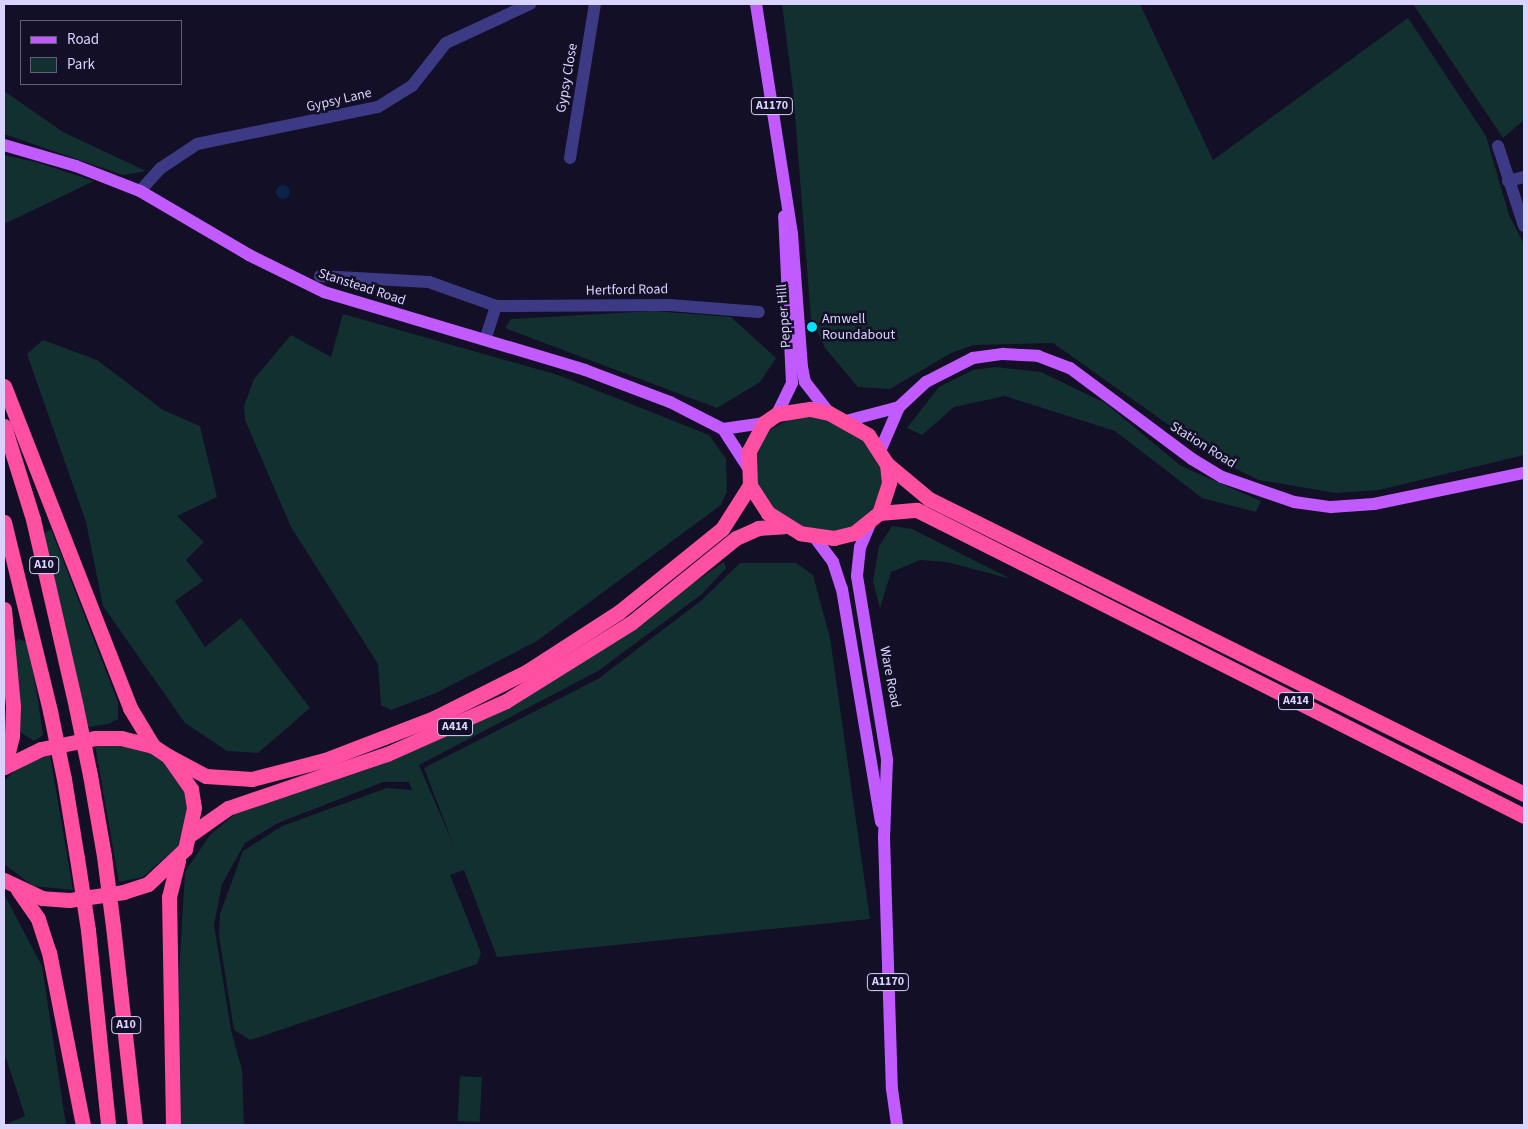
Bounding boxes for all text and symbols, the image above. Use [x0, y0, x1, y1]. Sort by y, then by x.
legend [20, 20, 182, 85]
text: Road [67, 29, 99, 50]
street label: Gypsy Close [553, 42, 581, 114]
text: Park [67, 54, 95, 75]
street label: Gypsy Lane [305, 84, 373, 116]
road number: A1170 [751, 96, 793, 115]
street label: Stanstead Road [316, 265, 408, 309]
street label: Hertford Road [586, 281, 668, 299]
street label: Pepper Hill [773, 283, 795, 349]
place label: Amwell Roundabout [822, 311, 895, 344]
marker: Amwell Roundabout [806, 321, 818, 333]
street label: Station Road [1167, 418, 1239, 472]
road number: A10 [29, 556, 59, 574]
street label: Ware Road [876, 645, 904, 709]
road number: A414 [1277, 691, 1315, 710]
road number: A414 [436, 718, 474, 736]
road number: A1170 [867, 972, 909, 992]
road number: A10 [111, 1016, 141, 1034]

